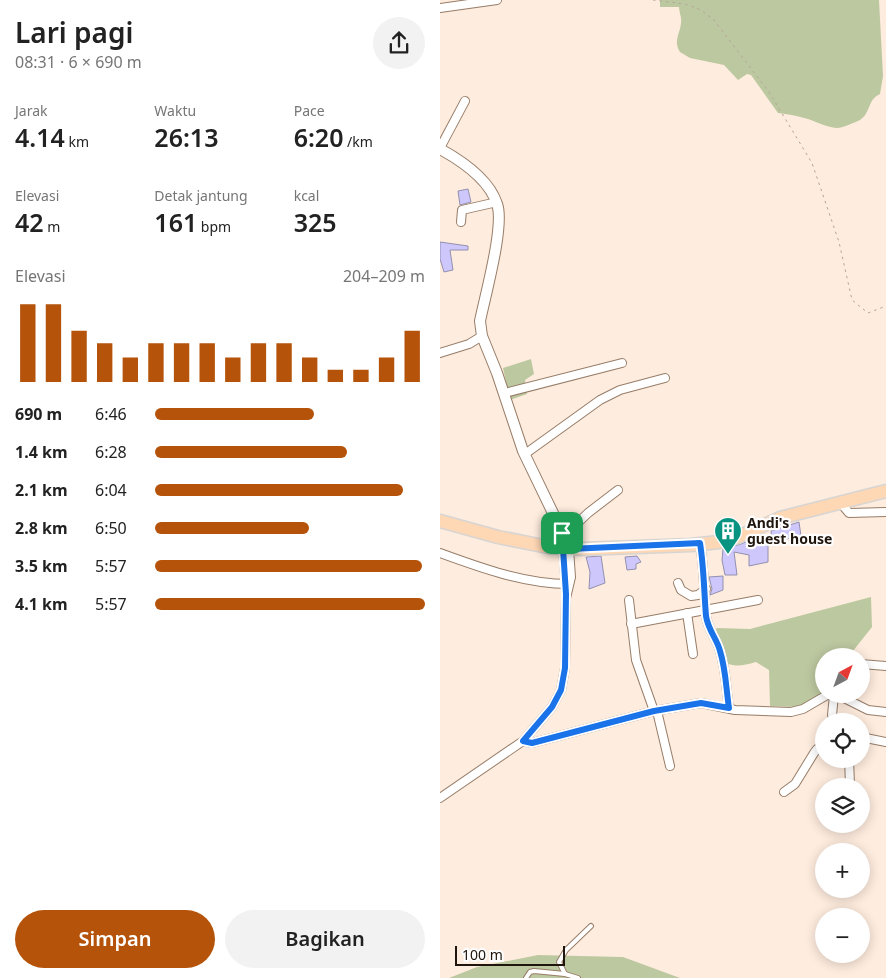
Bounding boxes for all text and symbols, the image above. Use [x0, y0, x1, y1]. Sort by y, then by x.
text: Lari pagi [15, 13, 133, 51]
button: share [373, 17, 425, 69]
text: 08:31 · 6 × 690 m [15, 51, 142, 73]
text: Jarak [15, 101, 48, 120]
text: Waktu [154, 101, 196, 120]
text: Pace [294, 101, 325, 120]
text: 4.14 [15, 120, 65, 154]
text: 26:13 [154, 120, 218, 154]
text: 6:20 [294, 120, 343, 154]
text: km [65, 132, 89, 151]
text: /km [343, 132, 373, 151]
text: Elevasi [15, 186, 59, 205]
text: Detak jantung [154, 186, 248, 205]
text: kcal [294, 186, 319, 205]
text: 42 [15, 205, 44, 239]
text: 161 [154, 205, 197, 239]
text: 325 [294, 205, 337, 239]
text: m [44, 217, 60, 236]
text: bpm [197, 217, 231, 236]
text: Elevasi [15, 265, 66, 287]
text: 204–209 m [343, 265, 425, 287]
text: 690 m [15, 403, 62, 425]
text: 6:46 [95, 403, 127, 425]
text: 1.4 km [15, 441, 67, 463]
text: 6:28 [95, 441, 127, 463]
text: 2.1 km [15, 479, 67, 501]
text: 6:04 [95, 479, 127, 501]
pin [541, 512, 583, 554]
place label: Andi's guest house [747, 513, 832, 548]
building icon: Andi's guest house [713, 516, 743, 555]
text: 2.8 km [15, 517, 67, 539]
text: 6:50 [95, 517, 127, 539]
icon: arrive [548, 519, 576, 547]
text: 3.5 km [15, 555, 67, 577]
text: 5:57 [95, 555, 127, 577]
text: 4.1 km [15, 593, 67, 615]
text: 5:57 [95, 593, 127, 615]
north arrow [815, 648, 870, 702]
map controls [815, 648, 870, 963]
button: locate [815, 713, 870, 768]
button: layers [815, 778, 870, 833]
button: + [815, 843, 870, 898]
button: − [815, 908, 870, 963]
button: Simpan [15, 910, 215, 968]
button: Bagikan [225, 910, 425, 968]
scale bar [455, 943, 565, 966]
text: 100 m [462, 945, 503, 964]

